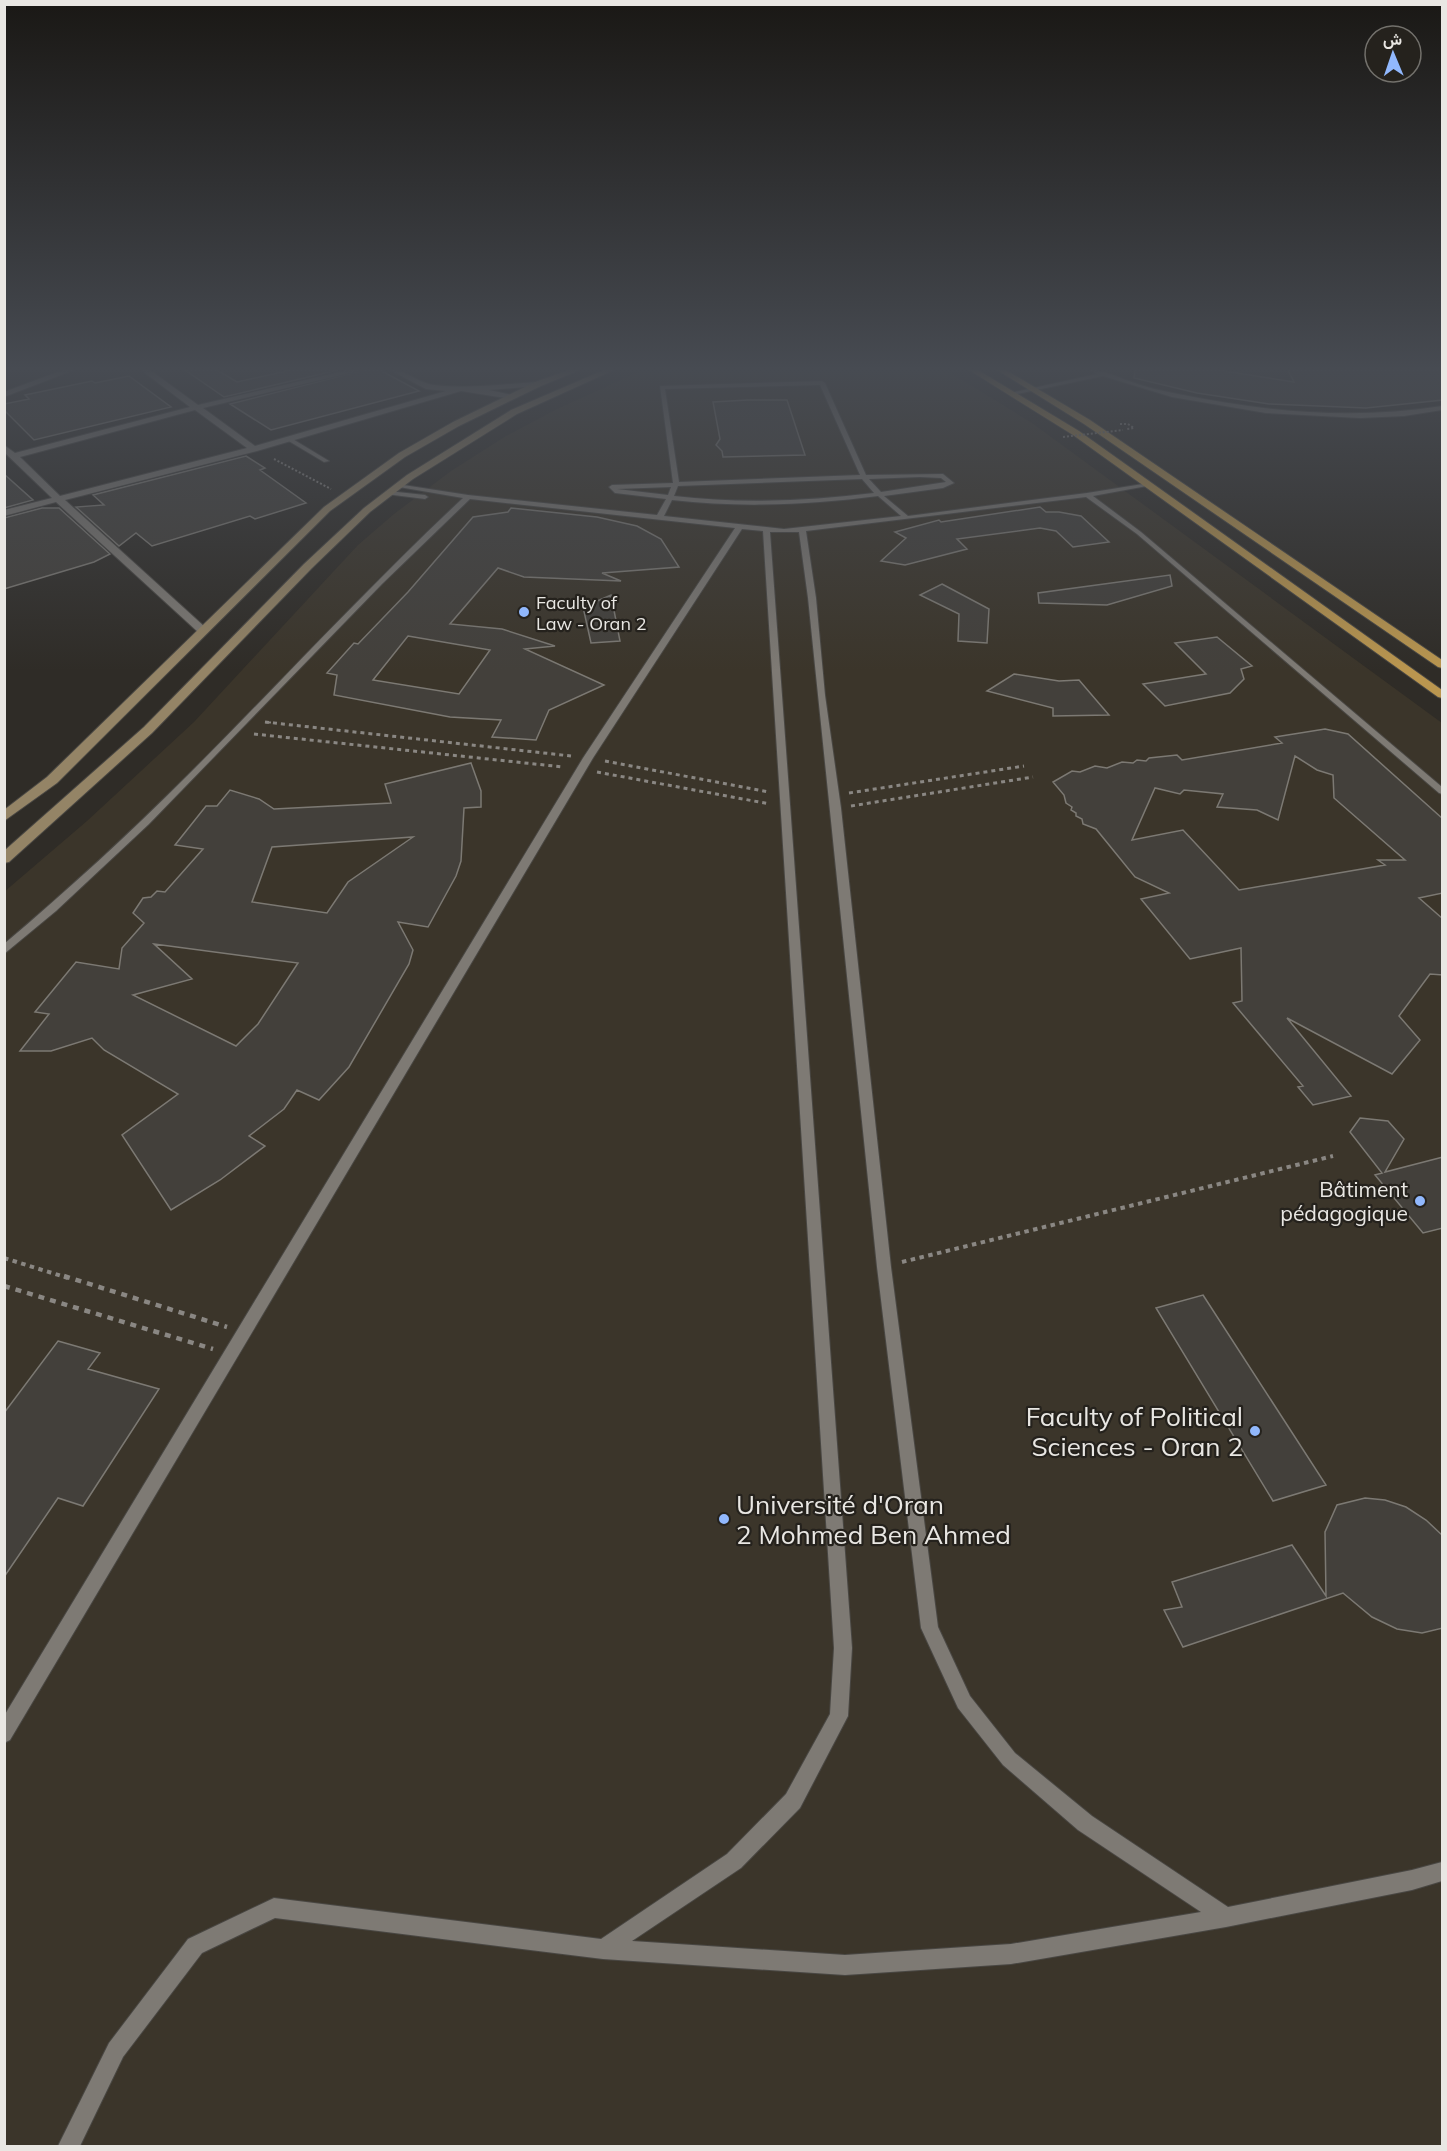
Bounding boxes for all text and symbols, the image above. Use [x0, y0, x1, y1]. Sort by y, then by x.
north arrow [1363, 24, 1423, 84]
text: ش [1383, 29, 1402, 49]
place label: Faculty of Law - Oran 2 [536, 591, 646, 635]
marker: Faculty of Law - Oran 2 [517, 605, 531, 619]
place label: Bâtiment pédagogique [1280, 1176, 1408, 1226]
marker: Bâtiment pédagogique [1413, 1194, 1427, 1208]
place label: Faculty of Political Sciences - Oran 2 [1026, 1400, 1243, 1463]
marker: Faculty of Political Sciences - Oran 2 [1248, 1424, 1262, 1438]
place label: Université d'Oran 2 Mohmed Ben Ahmed [736, 1488, 1011, 1551]
marker: Université d'Oran 2 Mohmed Ben Ahmed [717, 1512, 731, 1526]

